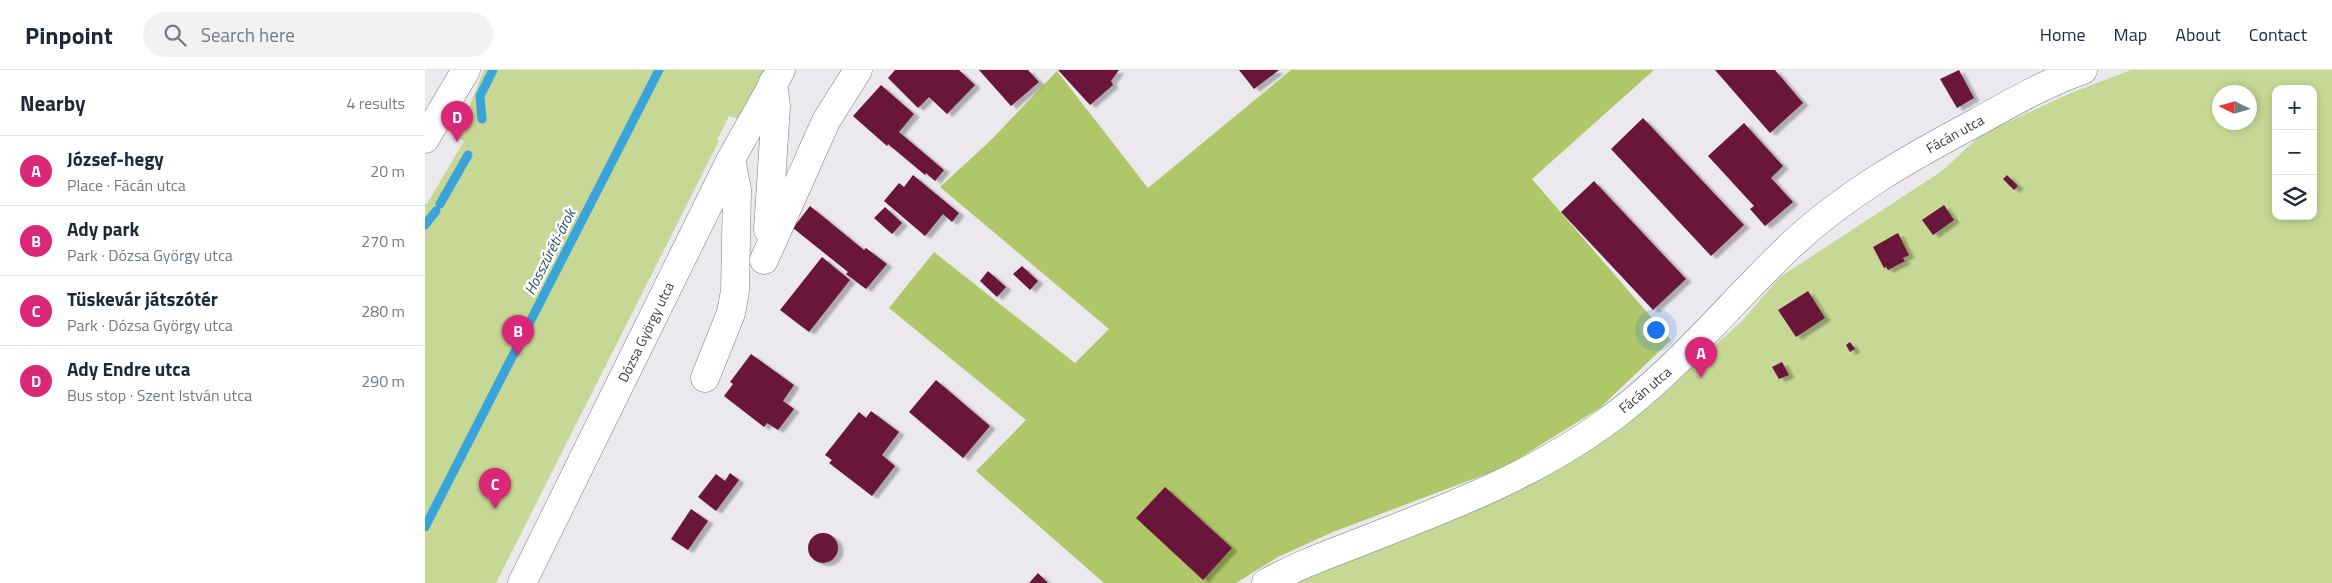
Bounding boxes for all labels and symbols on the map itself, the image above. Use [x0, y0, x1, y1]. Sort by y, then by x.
north arrow [2212, 85, 2257, 130]
pin: D [441, 101, 473, 142]
street label: Fácán utca [1922, 109, 1987, 158]
water label: Hosszúréti-árok [518, 203, 582, 299]
street label: Dózsa György utca [612, 278, 679, 385]
pin: B [502, 315, 534, 356]
your location [1643, 317, 1669, 343]
pin: A [1685, 337, 1717, 378]
street label: Fácán utca [1614, 361, 1676, 418]
pin: C [479, 468, 511, 509]

